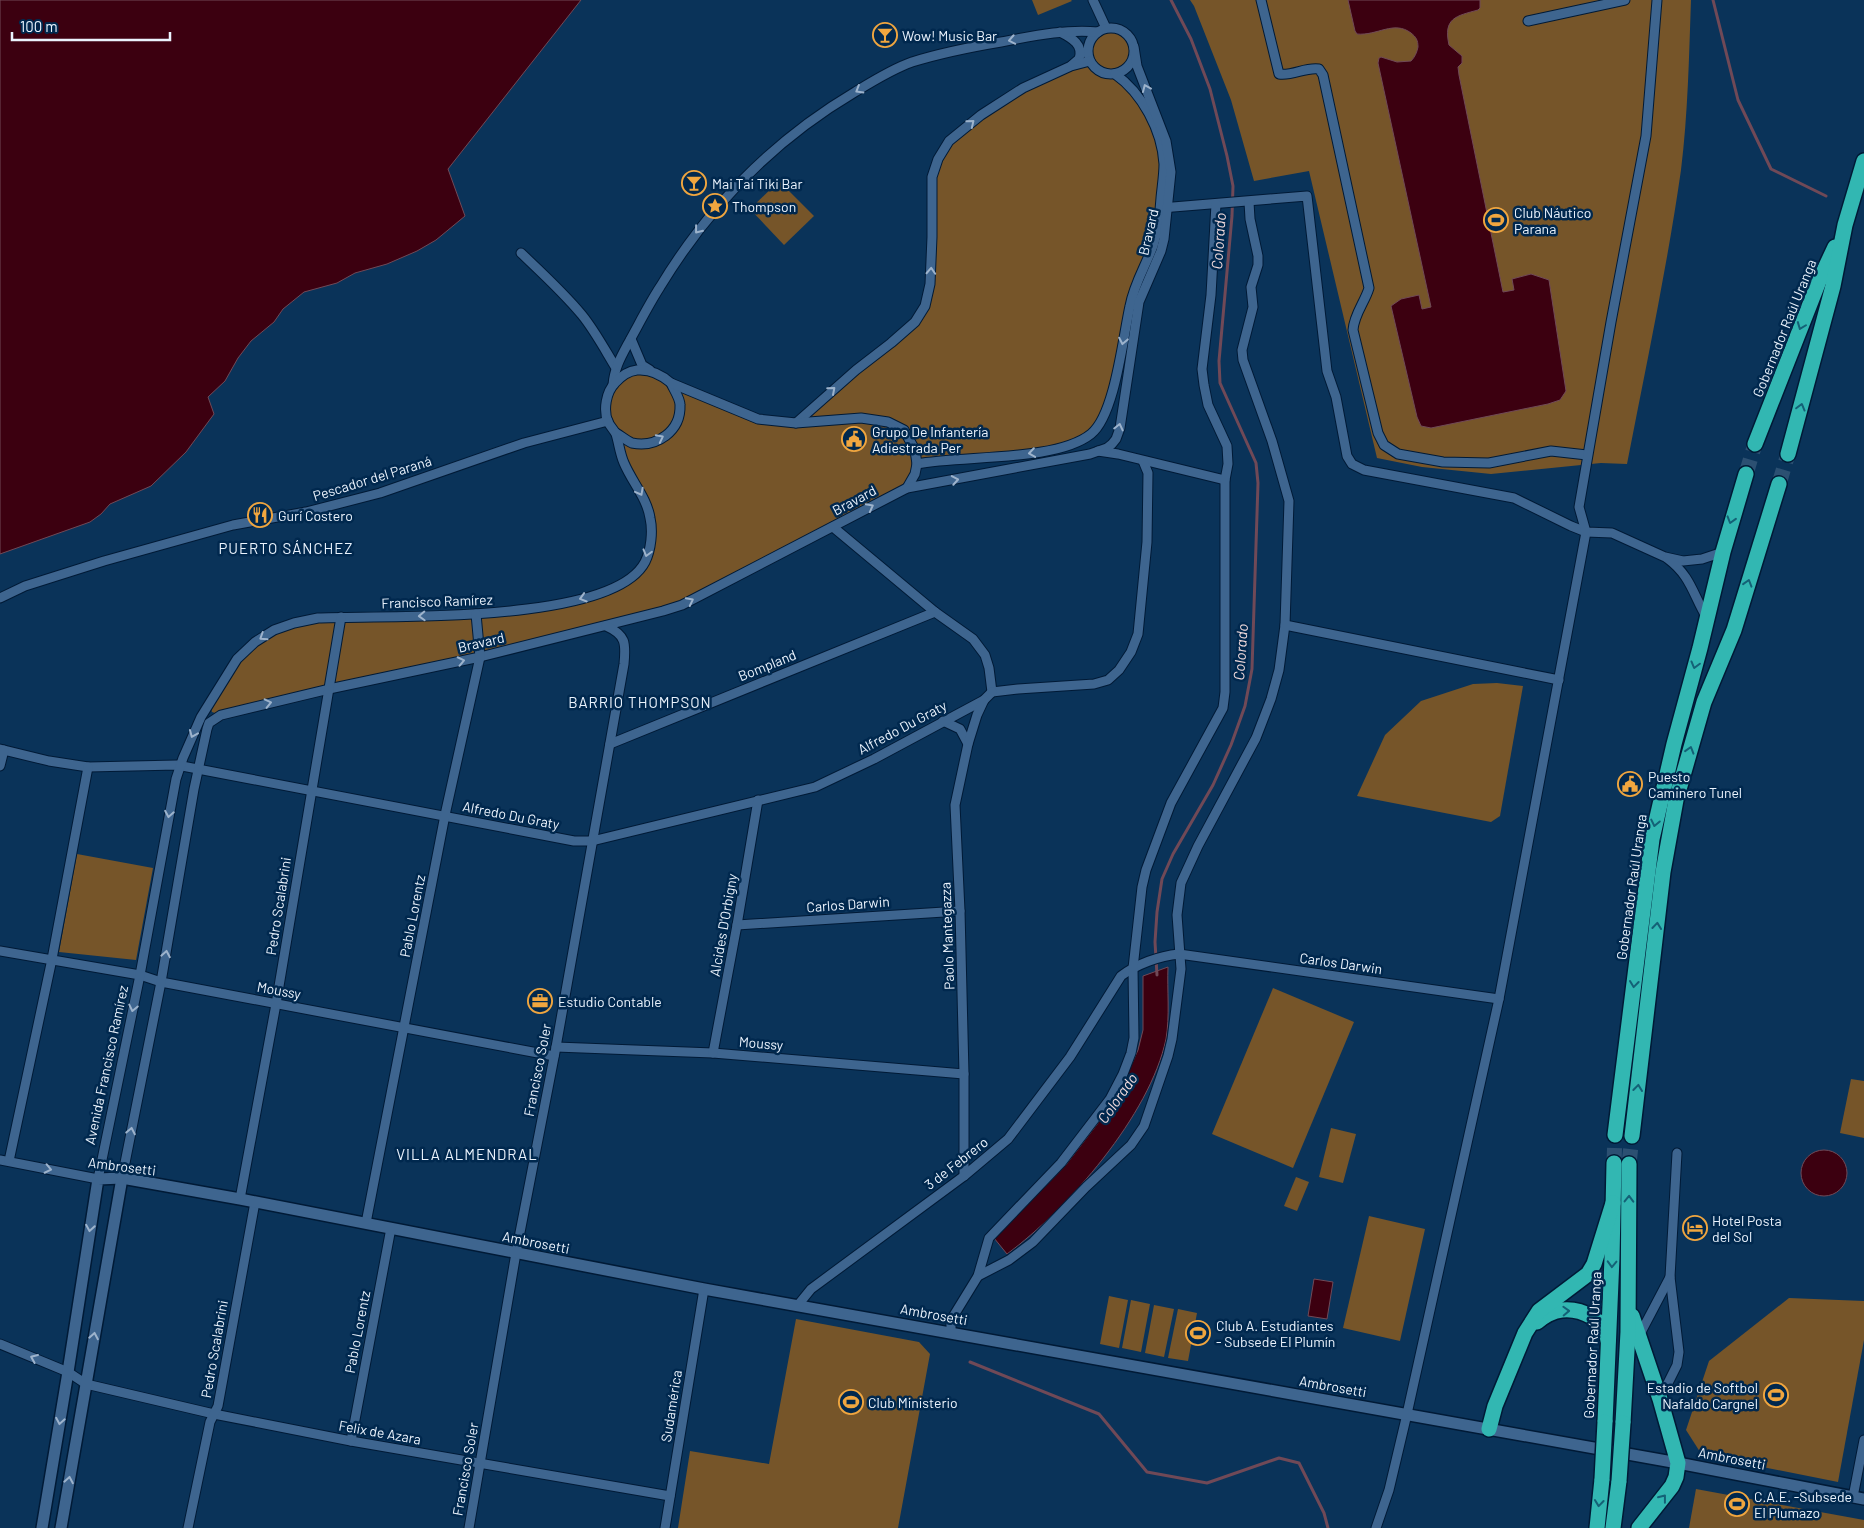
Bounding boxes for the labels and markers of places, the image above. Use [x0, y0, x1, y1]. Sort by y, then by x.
bar icon: Wow! Music Bar [872, 22, 898, 48]
place label: Wow! Music Bar [902, 27, 997, 44]
bar icon: Mai Tai Tiki Bar [681, 170, 707, 196]
place label: Mai Tai Tiki Bar [712, 175, 802, 192]
place icon: Thompson [702, 193, 728, 219]
place label: Thompson [732, 198, 796, 215]
place label: Club Náutico Parana [1514, 204, 1591, 237]
sports icon: Club Náutico Parana [1483, 207, 1509, 233]
place label: Grupo De Infantería Adiestrada Per [872, 423, 988, 456]
public building icon: Grupo De Infantería Adiestrada Per [841, 426, 867, 452]
restaurant icon: Gurí Costero [247, 502, 273, 528]
place label: Gurí Costero [278, 507, 353, 524]
place label: Puesto Caminero Tunel [1648, 768, 1742, 801]
public building icon: Puesto Caminero Tunel [1617, 771, 1643, 797]
office icon: Estudio Contable [527, 988, 553, 1014]
place label: Estudio Contable [558, 993, 662, 1010]
place label: Hotel Posta del Sol [1712, 1212, 1782, 1245]
hotel icon: Hotel Posta del Sol [1682, 1215, 1708, 1241]
place label: Club A. Estudiantes - Subsede El Plumín [1216, 1317, 1335, 1350]
sports icon: Club A. Estudiantes - Subsede El Plumín [1185, 1320, 1211, 1346]
place label: Estadio de Softbol Nafaldo Cargnel [1647, 1379, 1758, 1412]
sports icon: Estadio de Softbol Nafaldo Cargnel [1763, 1382, 1789, 1408]
sports icon: Club Ministerio [838, 1389, 864, 1415]
place label: Club Ministerio [868, 1394, 958, 1411]
place label: C.A.E. -Subsede El Plumazo [1754, 1488, 1852, 1521]
sports icon: C.A.E. -Subsede El Plumazo [1724, 1491, 1750, 1517]

